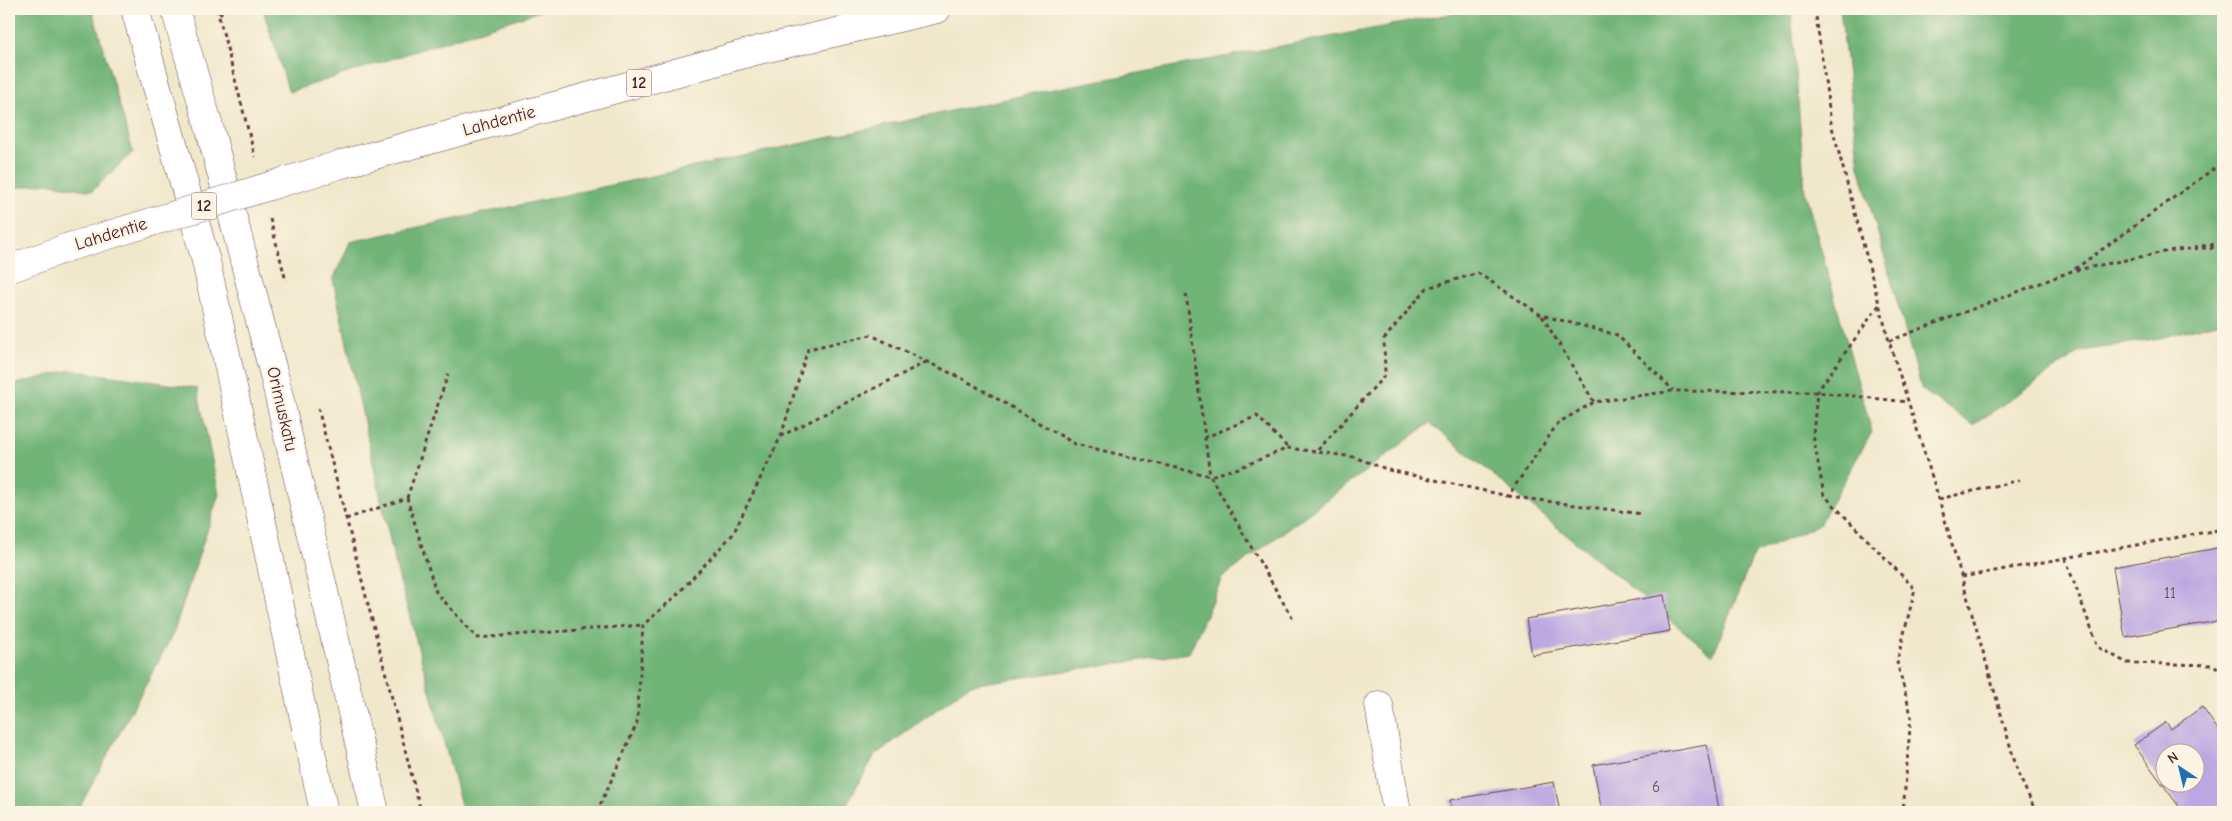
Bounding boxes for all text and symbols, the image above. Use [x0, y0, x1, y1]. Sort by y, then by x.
road number: 12 [626, 70, 652, 96]
street label: Lahdentie [460, 101, 538, 141]
road number: 12 [192, 192, 216, 220]
street label: Lahdentie [72, 213, 150, 255]
street label: Orimuskatu [262, 365, 302, 453]
house number: 11 [2164, 584, 2176, 602]
north arrow [2154, 744, 2204, 794]
text: N [2164, 748, 2181, 767]
house number: 6 [1652, 778, 1660, 796]

